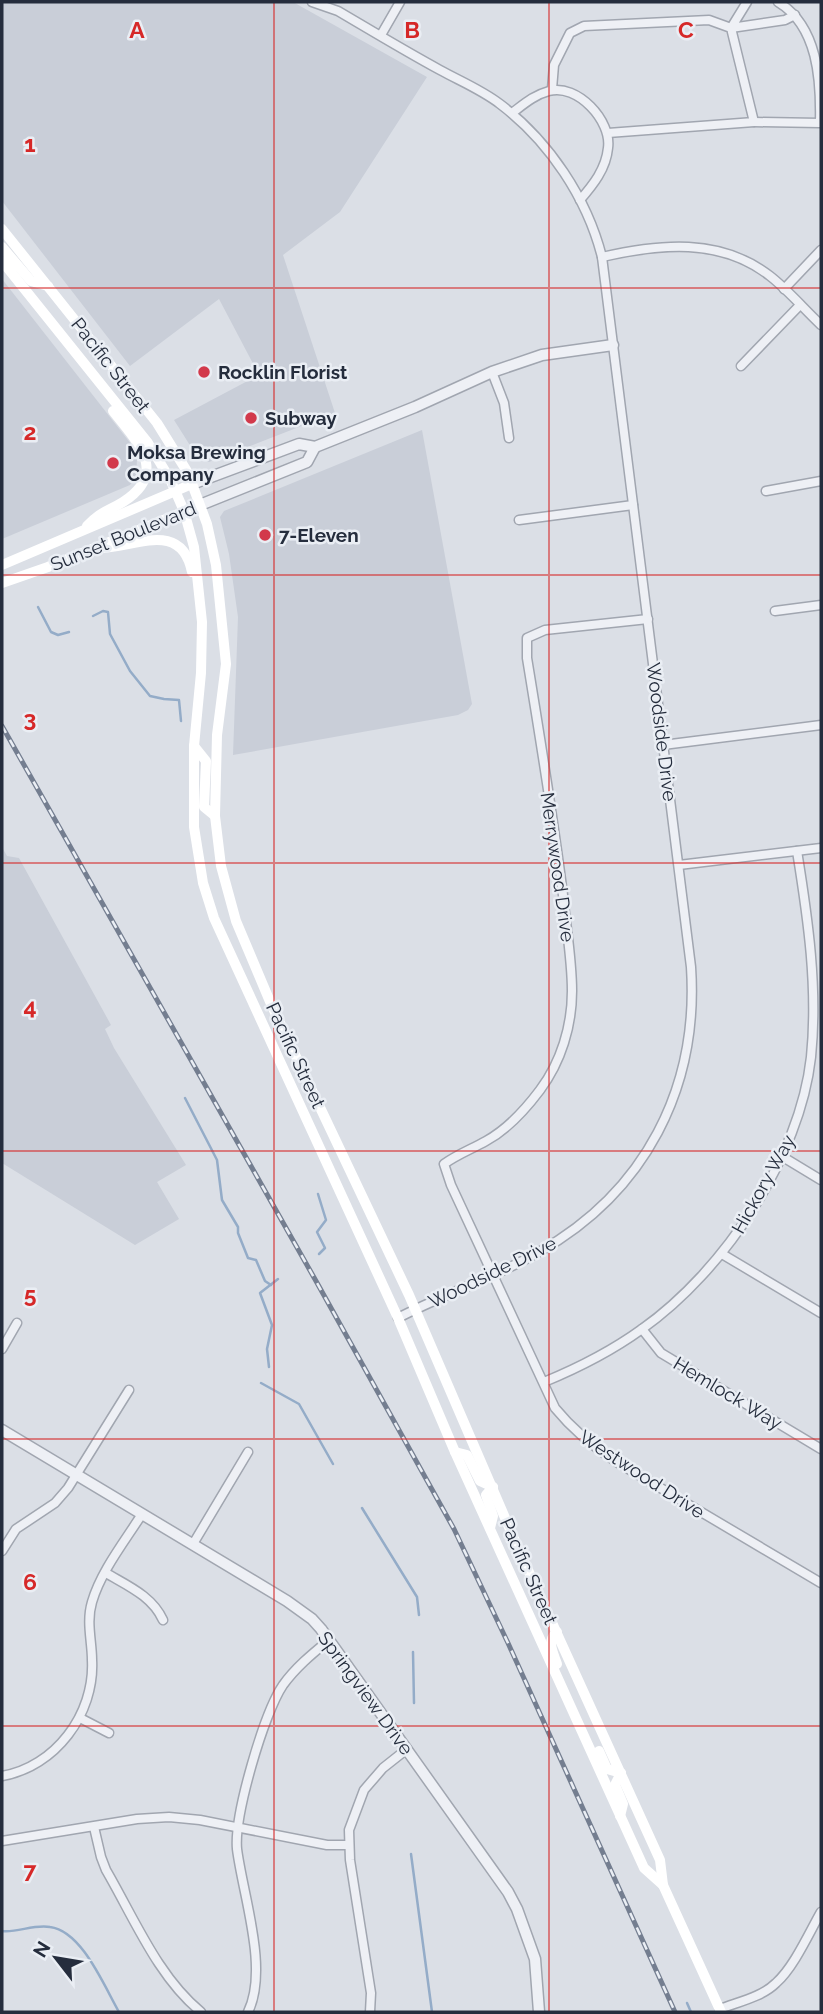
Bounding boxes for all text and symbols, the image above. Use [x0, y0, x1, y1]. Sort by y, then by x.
text: A [129, 16, 145, 43]
text: B [404, 16, 420, 43]
text: C [678, 16, 694, 43]
text: 1 [24, 130, 36, 157]
street label: Pacific Street [67, 313, 155, 417]
place label: Rocklin Florist [218, 361, 348, 383]
marker: Rocklin Florist [196, 364, 212, 380]
place label: Subway [265, 407, 337, 429]
marker: Subway [243, 410, 259, 426]
text: 2 [24, 418, 36, 445]
place label: Moksa Brewing Company [127, 441, 266, 485]
marker: Moksa Brewing Company [105, 455, 121, 471]
street label: Sunset Boulevard [47, 497, 199, 575]
place label: 7-Eleven [279, 524, 359, 546]
marker: 7-Eleven [257, 527, 273, 543]
street label: Woodside Drive [643, 661, 681, 803]
text: 3 [24, 705, 36, 732]
street label: Merrywood Drive [537, 791, 579, 943]
text: 4 [23, 993, 37, 1020]
street label: Pacific Street [262, 999, 330, 1112]
street label: Hickory Way [727, 1131, 799, 1237]
street label: Woodside Drive [424, 1232, 560, 1312]
text: 5 [24, 1281, 37, 1308]
street label: Hemlock Way [670, 1352, 786, 1434]
street label: Westwood Drive [575, 1425, 709, 1523]
street label: Pacific Street [496, 1514, 563, 1628]
text: 6 [23, 1568, 37, 1595]
street label: Springview Drive [314, 1627, 418, 1759]
text: 7 [24, 1856, 37, 1883]
north arrow [21, 1923, 91, 1993]
text: N [28, 1937, 55, 1961]

